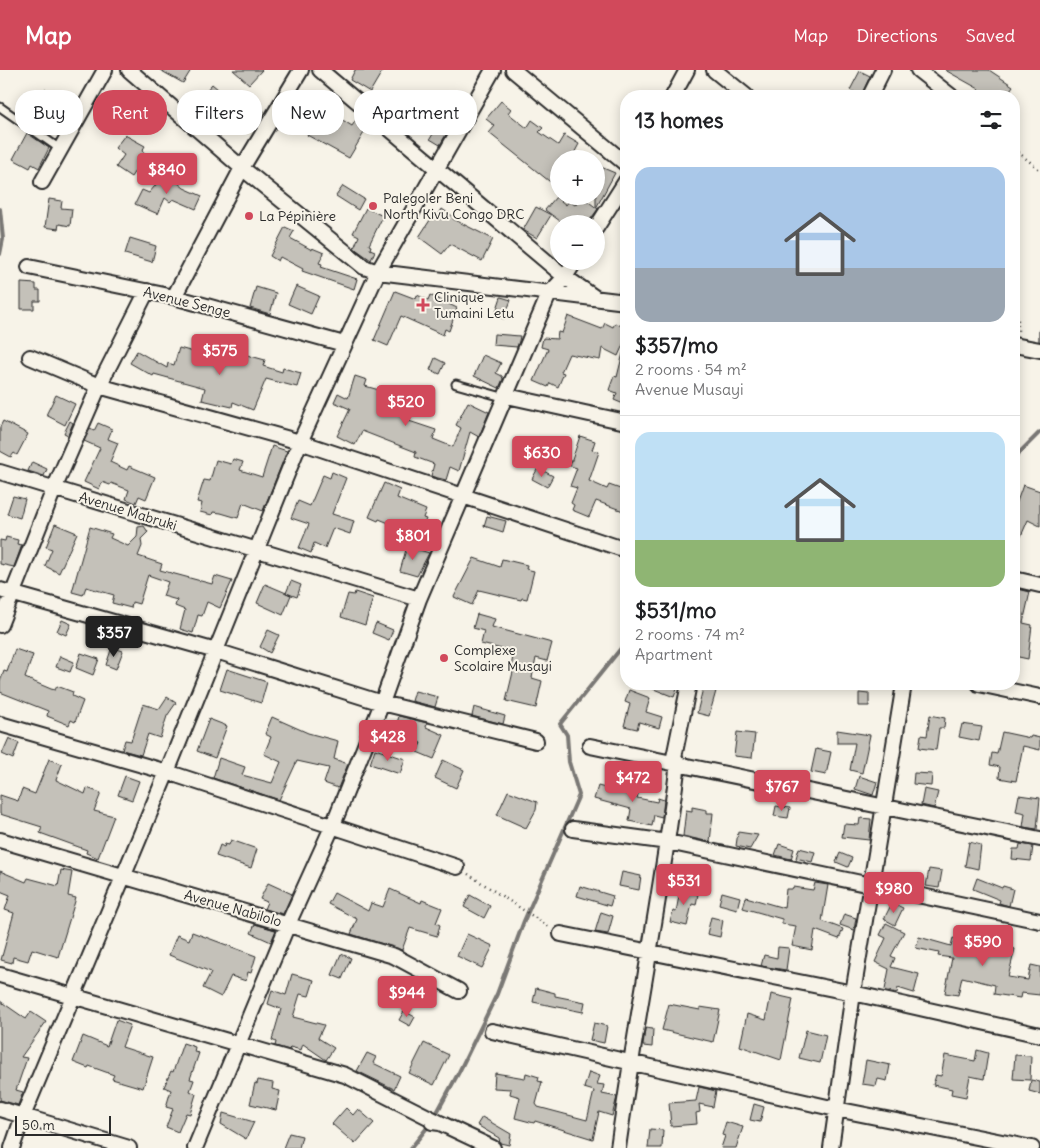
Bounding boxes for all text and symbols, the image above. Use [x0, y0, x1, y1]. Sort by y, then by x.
text: Map [25, 20, 72, 50]
text: Map [793, 24, 828, 47]
text: Directions [856, 24, 938, 47]
text: Saved [966, 24, 1015, 47]
chip: Buy [15, 90, 83, 135]
chip: Rent [93, 90, 167, 135]
chip: Filters [177, 90, 262, 135]
chip: New [272, 90, 344, 135]
chip: Apartment [354, 90, 477, 135]
icon: filters [977, 106, 1005, 134]
text: 13 homes [635, 107, 723, 134]
map controls [550, 150, 605, 270]
button: + [550, 150, 605, 205]
pin: $840 [137, 152, 197, 195]
text: $840 [148, 159, 186, 179]
place label: Palegoler Beni North Kivu Congo DRC [383, 189, 524, 223]
icon: home [775, 199, 865, 289]
marker: Palegoler Beni North Kivu Congo DRC [367, 200, 379, 212]
place label: La Pépinière [259, 207, 336, 225]
marker: La Pépinière [243, 210, 255, 222]
button: − [550, 215, 605, 270]
street label: Avenue Senge [142, 282, 232, 322]
place label: Clinique Tumaini Letu [434, 288, 514, 322]
marker: Clinique Tumaini Letu [416, 298, 430, 312]
text: $357/mo [635, 332, 718, 359]
pin: $575 [190, 334, 250, 376]
text: $575 [202, 340, 238, 360]
text: 2 rooms · 54 m² [635, 359, 747, 379]
text: Avenue Musayi [635, 379, 744, 399]
pin: $520 [376, 384, 436, 427]
text: $520 [387, 391, 425, 411]
pin: $630 [512, 436, 572, 478]
text: $630 [523, 442, 561, 462]
icon: home [775, 465, 865, 555]
street label: Avenue Mabruki [77, 488, 179, 534]
pin: $801 [383, 518, 443, 561]
text: $801 [396, 525, 430, 545]
text: $531/mo [635, 597, 716, 624]
pin: $357 [84, 616, 144, 658]
text: $357 [97, 622, 132, 642]
text: 2 rooms · 74 m² [635, 624, 745, 644]
place label: Complexe Scolaire Musayi [454, 641, 552, 675]
text: Apartment [635, 644, 713, 664]
marker: Complexe Scolaire Musayi [438, 652, 450, 664]
pin: $428 [358, 720, 418, 762]
text: $428 [370, 726, 406, 746]
pin: $472 [603, 760, 663, 803]
text: $472 [616, 767, 650, 787]
pin: $767 [752, 770, 812, 812]
text: $767 [765, 776, 799, 796]
pin: $531 [654, 864, 714, 906]
text: $531 [667, 870, 701, 890]
pin: $980 [864, 872, 924, 914]
text: $980 [875, 878, 913, 898]
street label: Avenue Nabilolo [182, 885, 284, 931]
pin: $590 [953, 924, 1013, 967]
text: $590 [964, 931, 1002, 951]
pin: $944 [377, 976, 437, 1018]
text: $944 [389, 982, 425, 1002]
scale bar [15, 1113, 111, 1136]
text: 50 m [22, 1116, 55, 1134]

